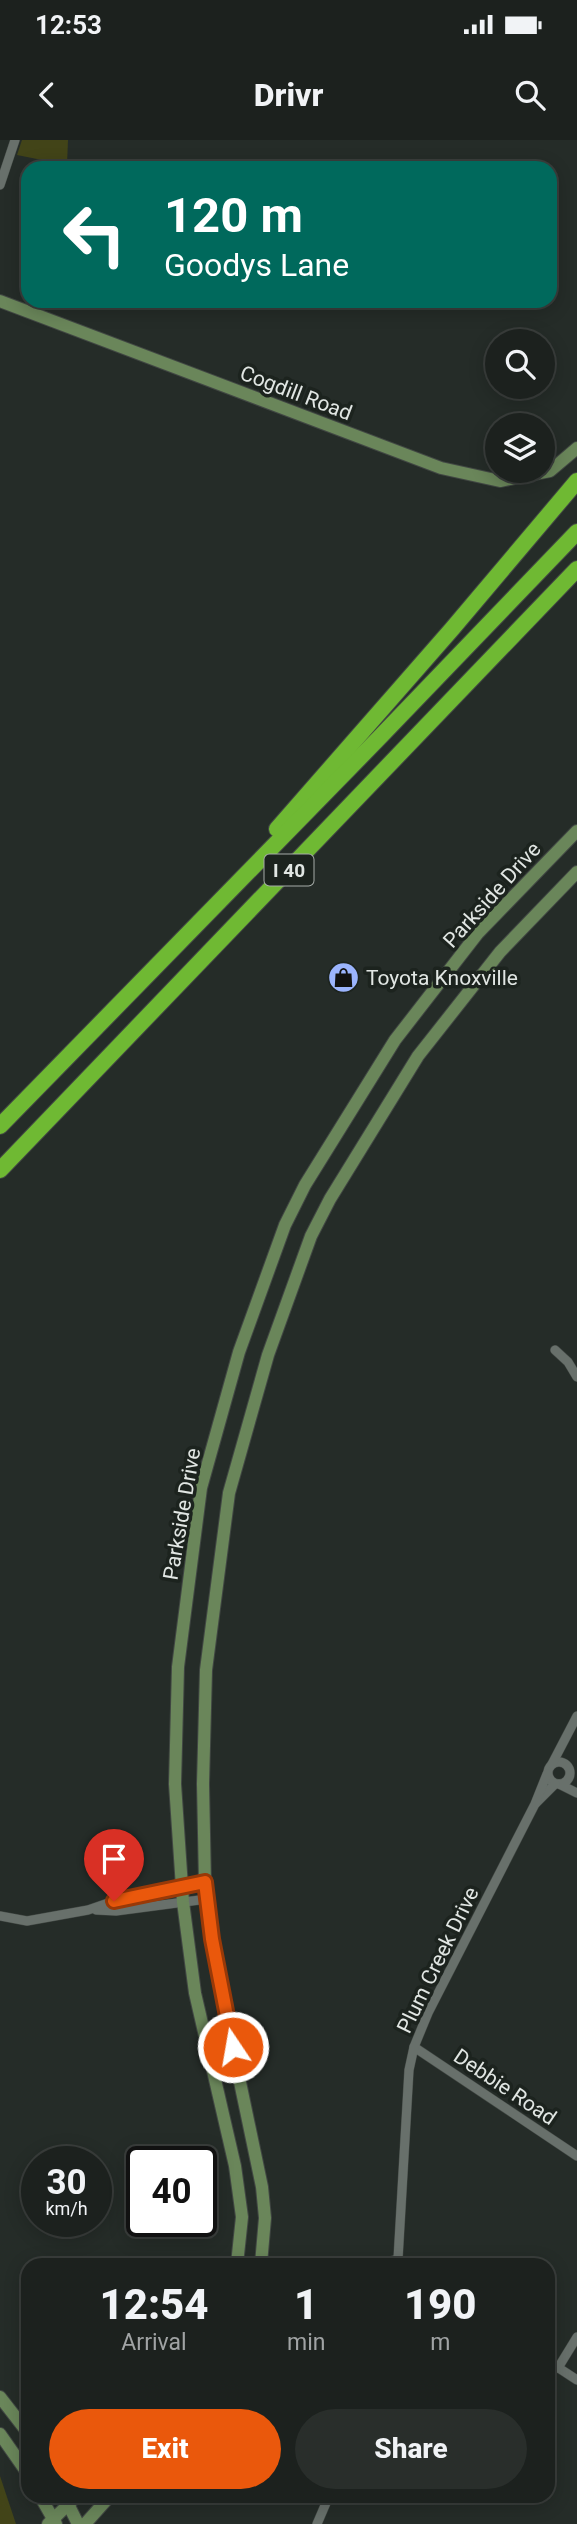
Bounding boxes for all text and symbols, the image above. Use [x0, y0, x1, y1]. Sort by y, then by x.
text: 12:53 [35, 10, 102, 40]
icon: back [28, 76, 66, 114]
text: Drivr [254, 76, 323, 114]
icon: search [511, 76, 549, 114]
text: 120 m [164, 187, 303, 244]
icon: left [49, 189, 140, 280]
text: Goodys Lane [164, 246, 349, 284]
map controls [485, 329, 555, 483]
button: search [485, 329, 555, 399]
street label: Cogdill Road [237, 361, 355, 425]
button: layers [485, 413, 555, 483]
street label: Parkside Drive [438, 837, 546, 953]
road number: I 40 [264, 855, 314, 886]
shop icon: Toyota Knoxville [326, 961, 360, 995]
place label: Toyota Knoxville [366, 966, 518, 990]
street label: Parkside Drive [159, 1446, 205, 1582]
pin [84, 1829, 144, 1901]
icon: arrive [95, 1840, 133, 1878]
street label: Plum Creek Drive [392, 1883, 484, 2037]
position arrow [196, 2010, 270, 2084]
street label: Debbie Road [449, 2044, 561, 2130]
speed limit sign: 40 [126, 2146, 217, 2237]
text: 30 [46, 2162, 87, 2203]
text: km/h [45, 2198, 88, 2219]
text: 12:54 [99, 2280, 209, 2329]
text: 1 [294, 2280, 318, 2329]
text: 190 [404, 2280, 477, 2329]
text: Arrival [121, 2329, 187, 2356]
text: min [287, 2329, 325, 2356]
text: m [430, 2329, 450, 2356]
button: Exit [49, 2409, 281, 2489]
button: Share [295, 2409, 527, 2489]

